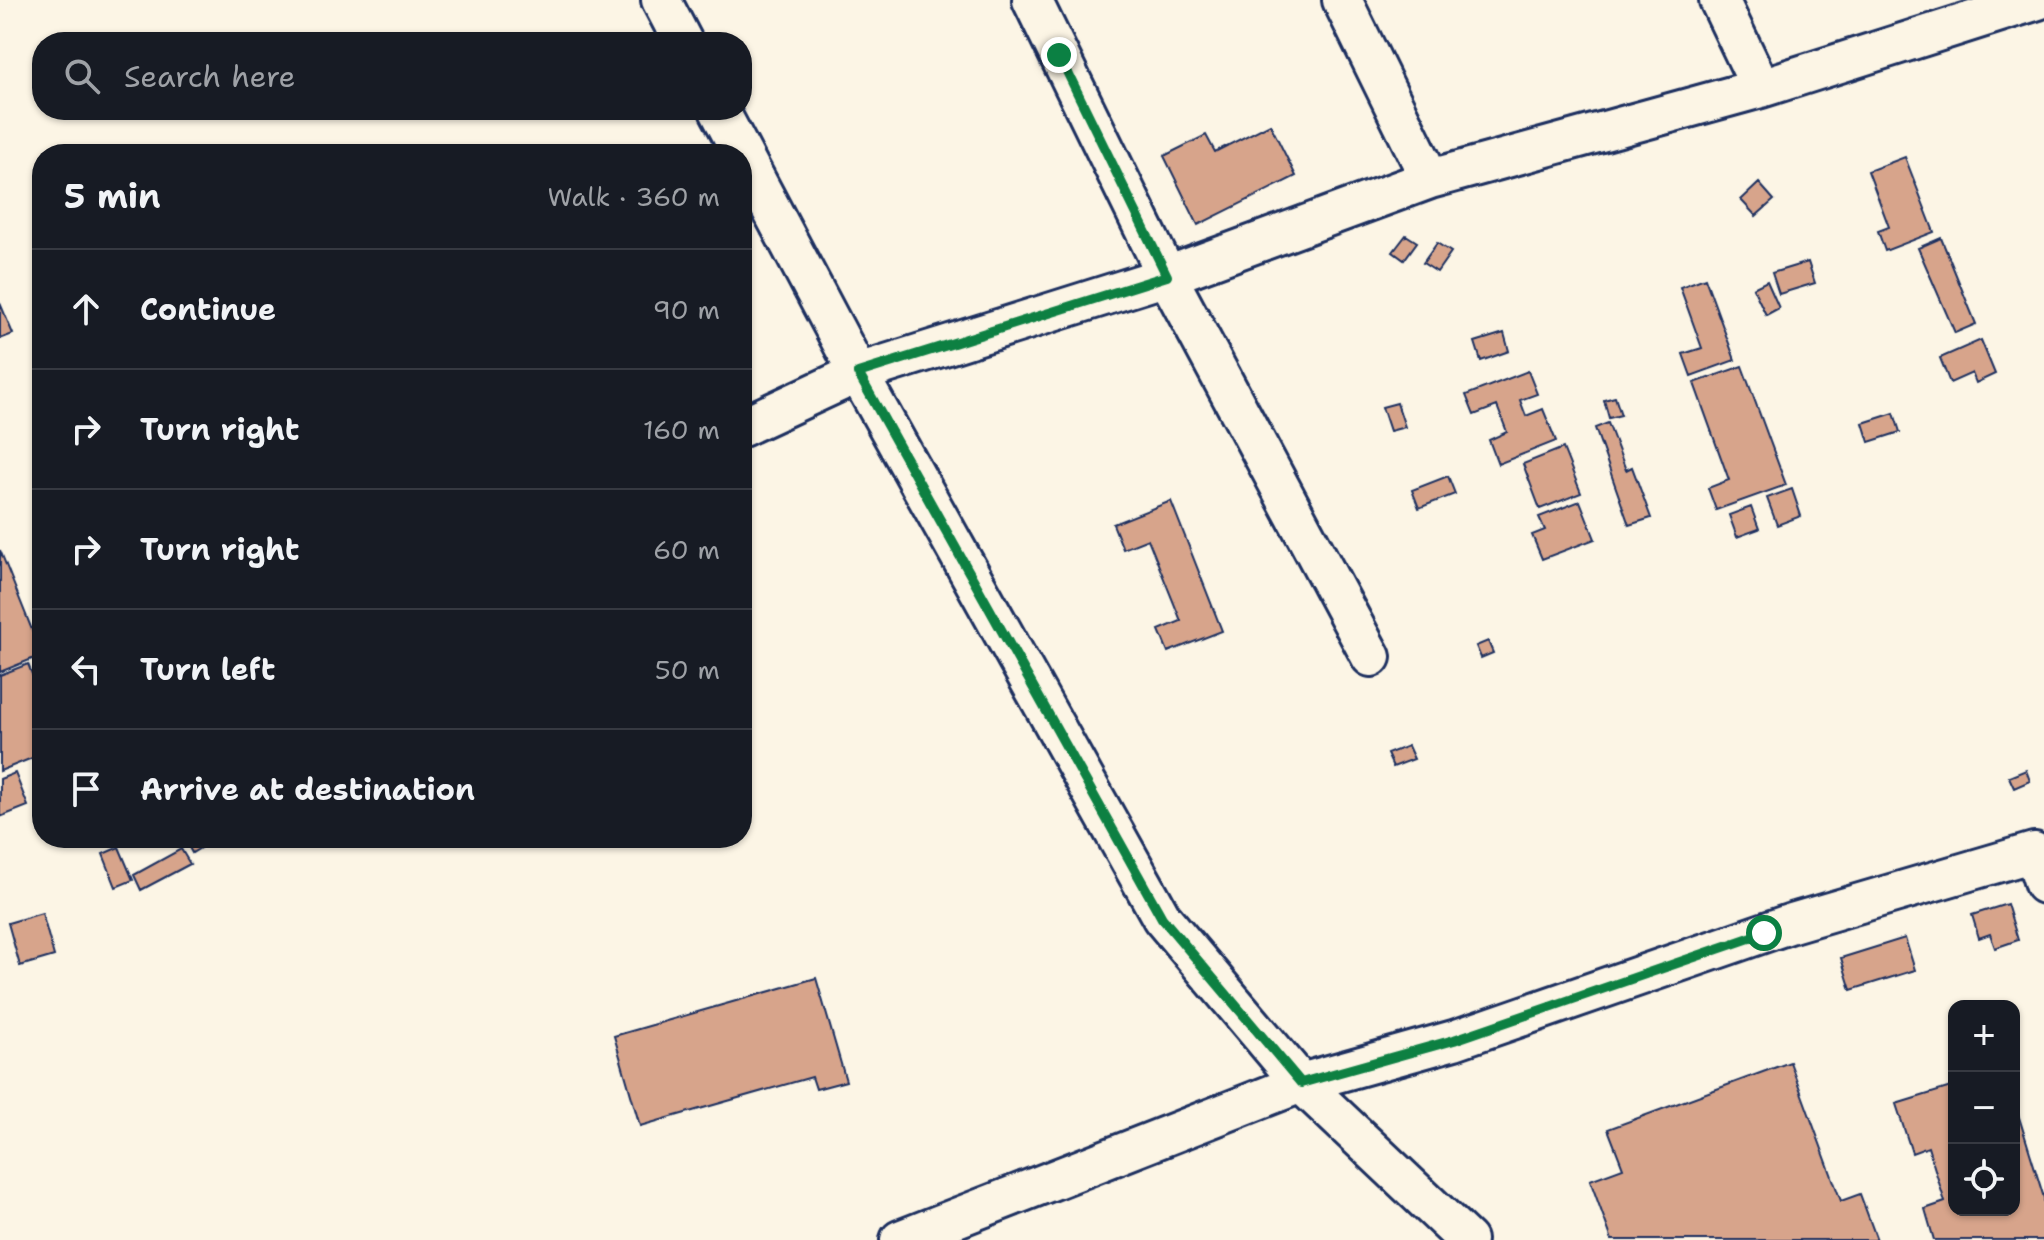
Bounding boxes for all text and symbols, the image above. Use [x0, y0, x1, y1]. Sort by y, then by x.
search box [32, 32, 752, 120]
route end [1041, 37, 1077, 73]
icon: search [60, 54, 104, 98]
text: Search here [124, 56, 295, 97]
text: 5 min [64, 173, 161, 219]
text: Walk · 360 m [548, 179, 720, 214]
icon: ahead [64, 287, 108, 331]
text: Continue [140, 289, 276, 330]
text: 90 m [653, 292, 720, 327]
icon: right [64, 407, 108, 451]
text: Turn right [140, 409, 299, 450]
text: 160 m [643, 412, 720, 447]
icon: right [64, 527, 108, 571]
text: Turn right [140, 529, 299, 570]
text: 60 m [653, 532, 720, 567]
icon: left [64, 647, 108, 691]
text: Turn left [140, 649, 275, 690]
text: 50 m [655, 652, 720, 687]
icon: arrive [64, 767, 108, 811]
text: Arrive at destination [140, 769, 475, 810]
route start [1746, 915, 1782, 951]
map controls [1948, 1000, 2020, 1216]
button: + [1948, 1000, 2020, 1072]
button: − [1948, 1072, 2020, 1144]
button: locate [1948, 1144, 2020, 1216]

